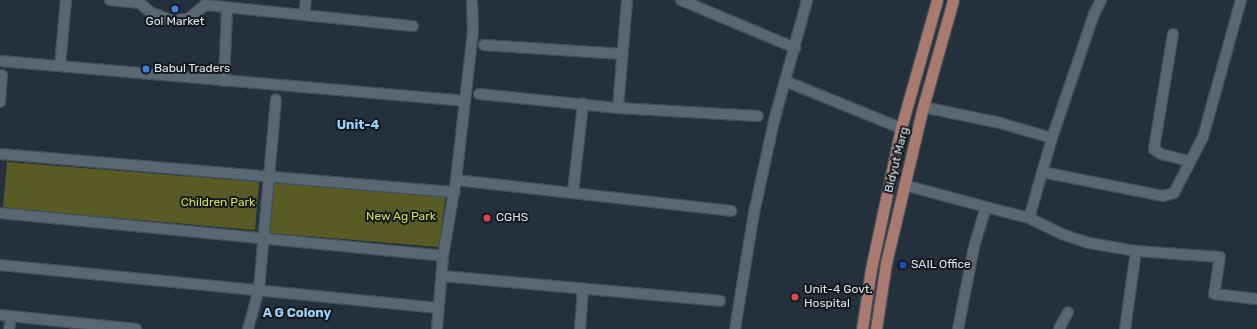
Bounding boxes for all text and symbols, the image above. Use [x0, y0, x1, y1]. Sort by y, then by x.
marker: Gol Market [170, 4, 180, 14]
place label: Gol Market [146, 15, 204, 29]
place label: Babul Traders [154, 62, 230, 76]
marker: Babul Traders [141, 64, 151, 74]
district label: Unit-4 [337, 117, 379, 133]
street label: Bidyut Marg [882, 126, 912, 194]
park label: Children Park [181, 196, 255, 210]
park label: New Ag Park [366, 210, 436, 224]
place label: CGHS [496, 211, 528, 225]
marker: CGHS [481, 212, 493, 224]
place label: SAIL Office [911, 258, 971, 272]
marker: SAIL Office [898, 260, 908, 270]
place label: Unit-4 Govt. Hospital [804, 283, 873, 311]
marker: Unit-4 Govt. Hospital [789, 291, 801, 303]
district label: A G Colony [263, 305, 331, 321]

